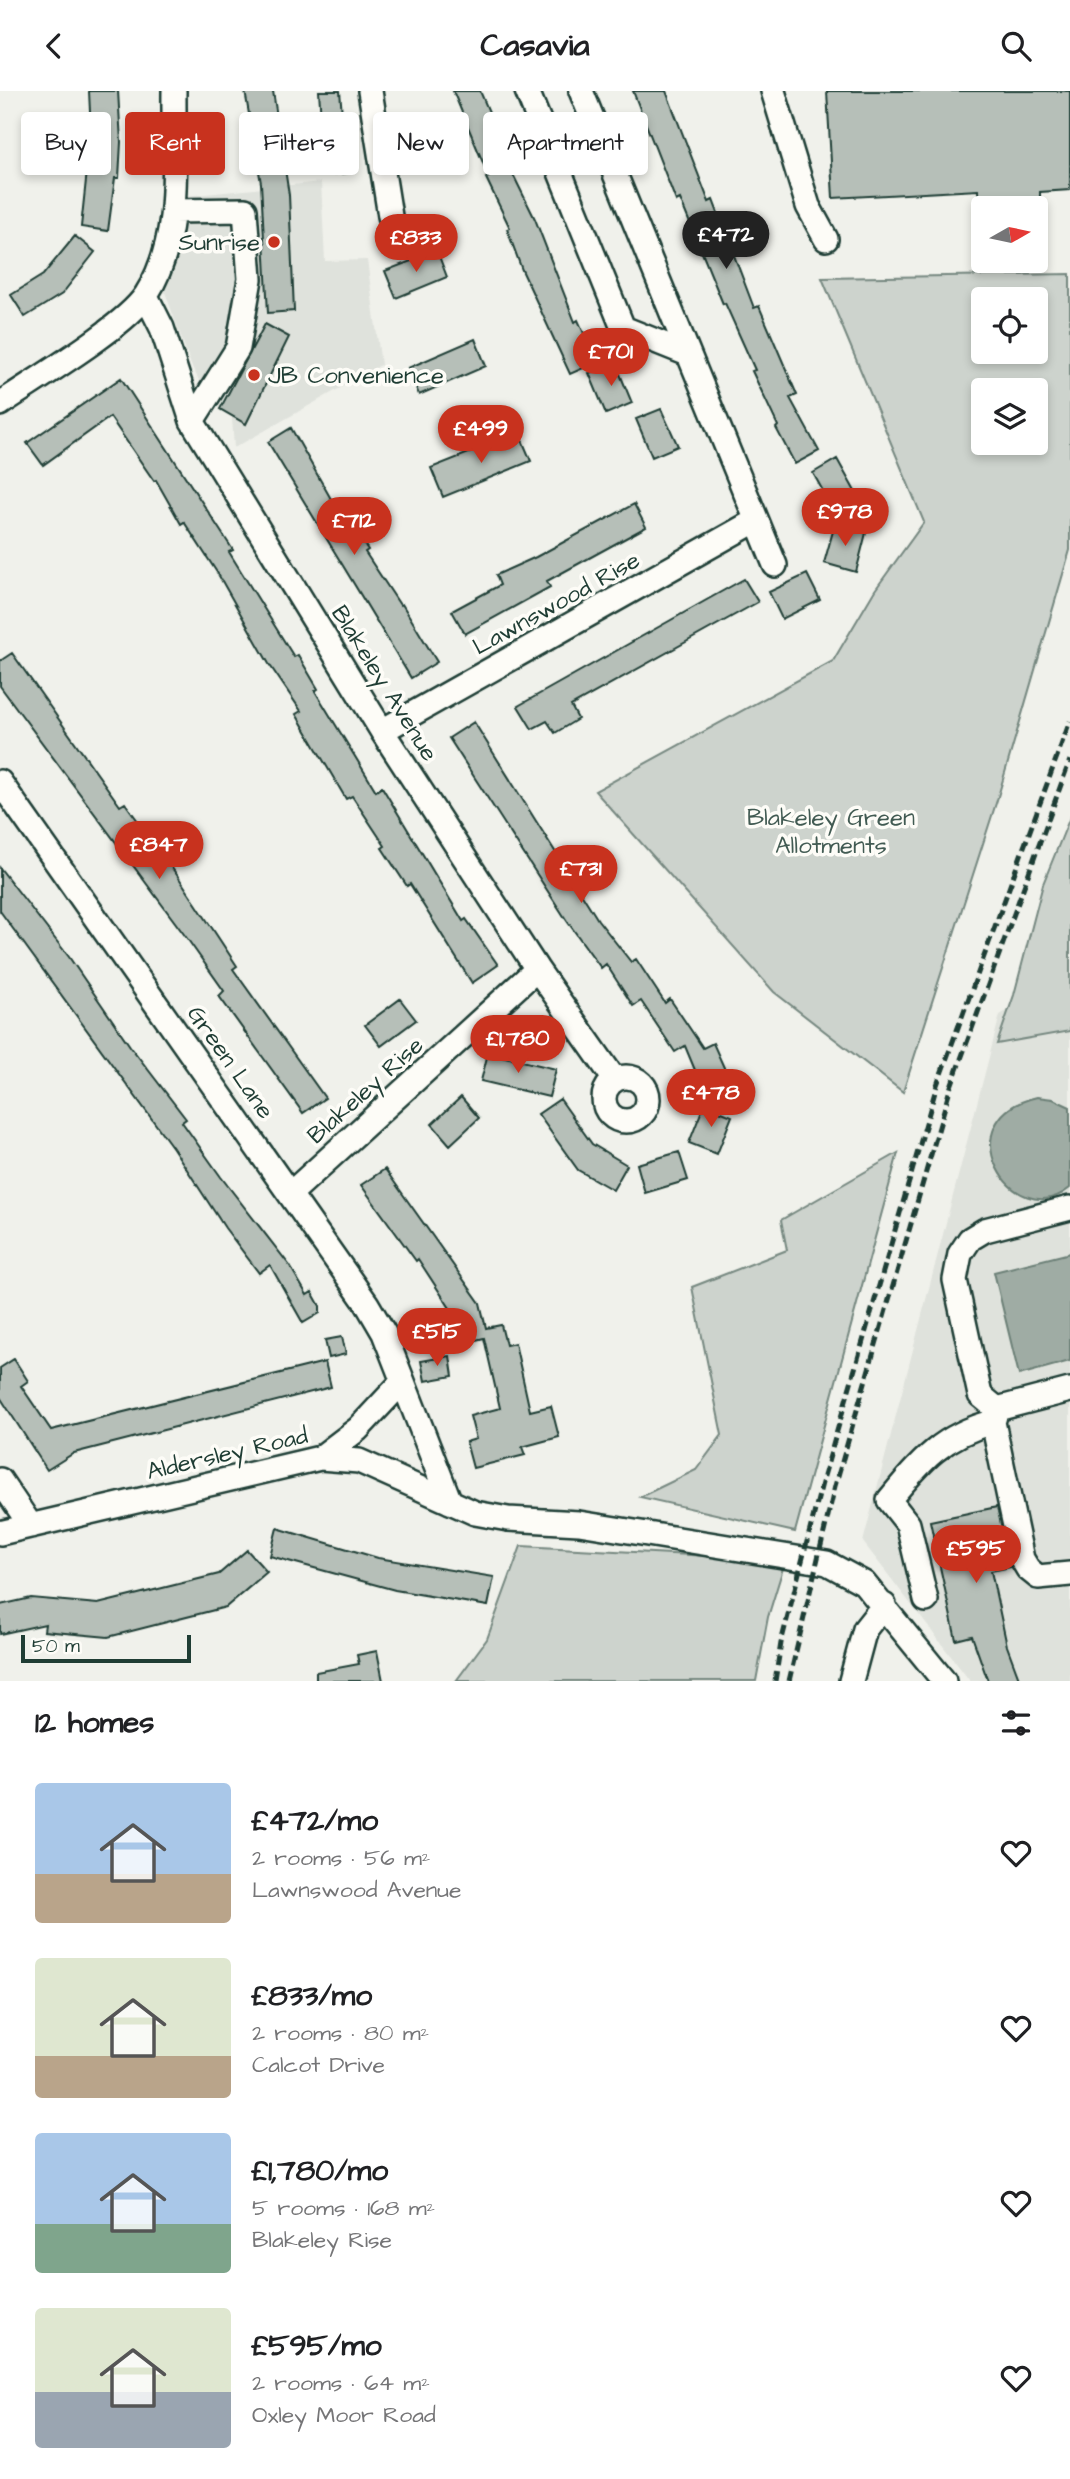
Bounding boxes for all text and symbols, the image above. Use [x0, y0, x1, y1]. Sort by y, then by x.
text: Casavia [481, 23, 590, 68]
icon: back [35, 27, 73, 65]
icon: search [997, 27, 1035, 65]
chip: Buy [21, 112, 111, 175]
chip: Rent [125, 112, 225, 175]
chip: Filters [239, 112, 359, 175]
chip: New [373, 112, 469, 175]
chip: Apartment [483, 112, 648, 175]
north arrow [971, 196, 1048, 273]
map controls [971, 196, 1048, 455]
pin: £472 [685, 211, 767, 271]
pin: £833 [375, 215, 457, 274]
text: £472 [698, 218, 754, 250]
text: £833 [391, 221, 441, 253]
place label: Sunrise [178, 226, 260, 260]
marker: Sunrise [266, 234, 282, 250]
button: locate [971, 287, 1048, 364]
pin: £701 [570, 329, 652, 388]
text: £701 [589, 335, 633, 367]
place label: JB Convenience [268, 359, 444, 393]
marker: JB Convenience [246, 367, 262, 383]
button: layers [971, 378, 1048, 455]
pin: £499 [440, 405, 522, 465]
text: £499 [454, 412, 508, 444]
pin: £978 [804, 489, 886, 548]
text: £978 [818, 495, 872, 527]
pin: £712 [313, 497, 395, 557]
text: £712 [333, 504, 375, 536]
street label: Lawnswood Rise [467, 544, 646, 664]
street label: Blakeley Avenue [322, 599, 446, 769]
park label: Blakeley Green Allotments [747, 801, 915, 863]
pin: £847 [118, 821, 200, 881]
text: £847 [130, 828, 188, 860]
pin: £731 [540, 845, 622, 905]
text: £731 [560, 852, 602, 884]
street label: Green Lane [179, 999, 282, 1126]
pin: £1,780 [461, 1016, 575, 1075]
text: £1,780 [486, 1022, 550, 1054]
street label: Blakeley Rise [300, 1029, 432, 1153]
pin: £478 [670, 1069, 752, 1129]
text: £478 [682, 1076, 740, 1108]
pin: £515 [396, 1309, 478, 1368]
text: £515 [413, 1315, 461, 1347]
street label: Aldersley Road [143, 1419, 311, 1490]
pin: £595 [935, 1525, 1017, 1585]
text: £595 [947, 1532, 1005, 1564]
scale bar [21, 1632, 191, 1664]
text: 50 m [32, 1633, 80, 1660]
text: 12 homes [35, 1702, 154, 1744]
icon: filters [997, 1704, 1035, 1742]
text: £472/mo [252, 1800, 378, 1842]
icon: home [91, 1811, 175, 1895]
icon: heart [997, 1834, 1035, 1872]
text: 2 rooms · 56 m² [252, 1842, 430, 1874]
text: Lawnswood Avenue [252, 1874, 461, 1906]
text: £833/mo [252, 1975, 372, 2017]
icon: home [91, 1986, 175, 2070]
icon: heart [997, 2009, 1035, 2047]
text: 2 rooms · 80 m² [252, 2017, 429, 2049]
text: Calcot Drive [252, 2049, 385, 2081]
text: £1,780/mo [252, 2150, 388, 2192]
icon: home [91, 2161, 175, 2245]
icon: heart [997, 2184, 1035, 2222]
text: 5 rooms · 168 m² [252, 2192, 435, 2224]
text: Blakeley Rise [252, 2224, 392, 2256]
text: £595/mo [252, 2325, 382, 2367]
icon: home [91, 2336, 175, 2420]
icon: heart [997, 2359, 1035, 2397]
text: 2 rooms · 64 m² [252, 2367, 430, 2399]
text: Oxley Moor Road [252, 2399, 436, 2431]

